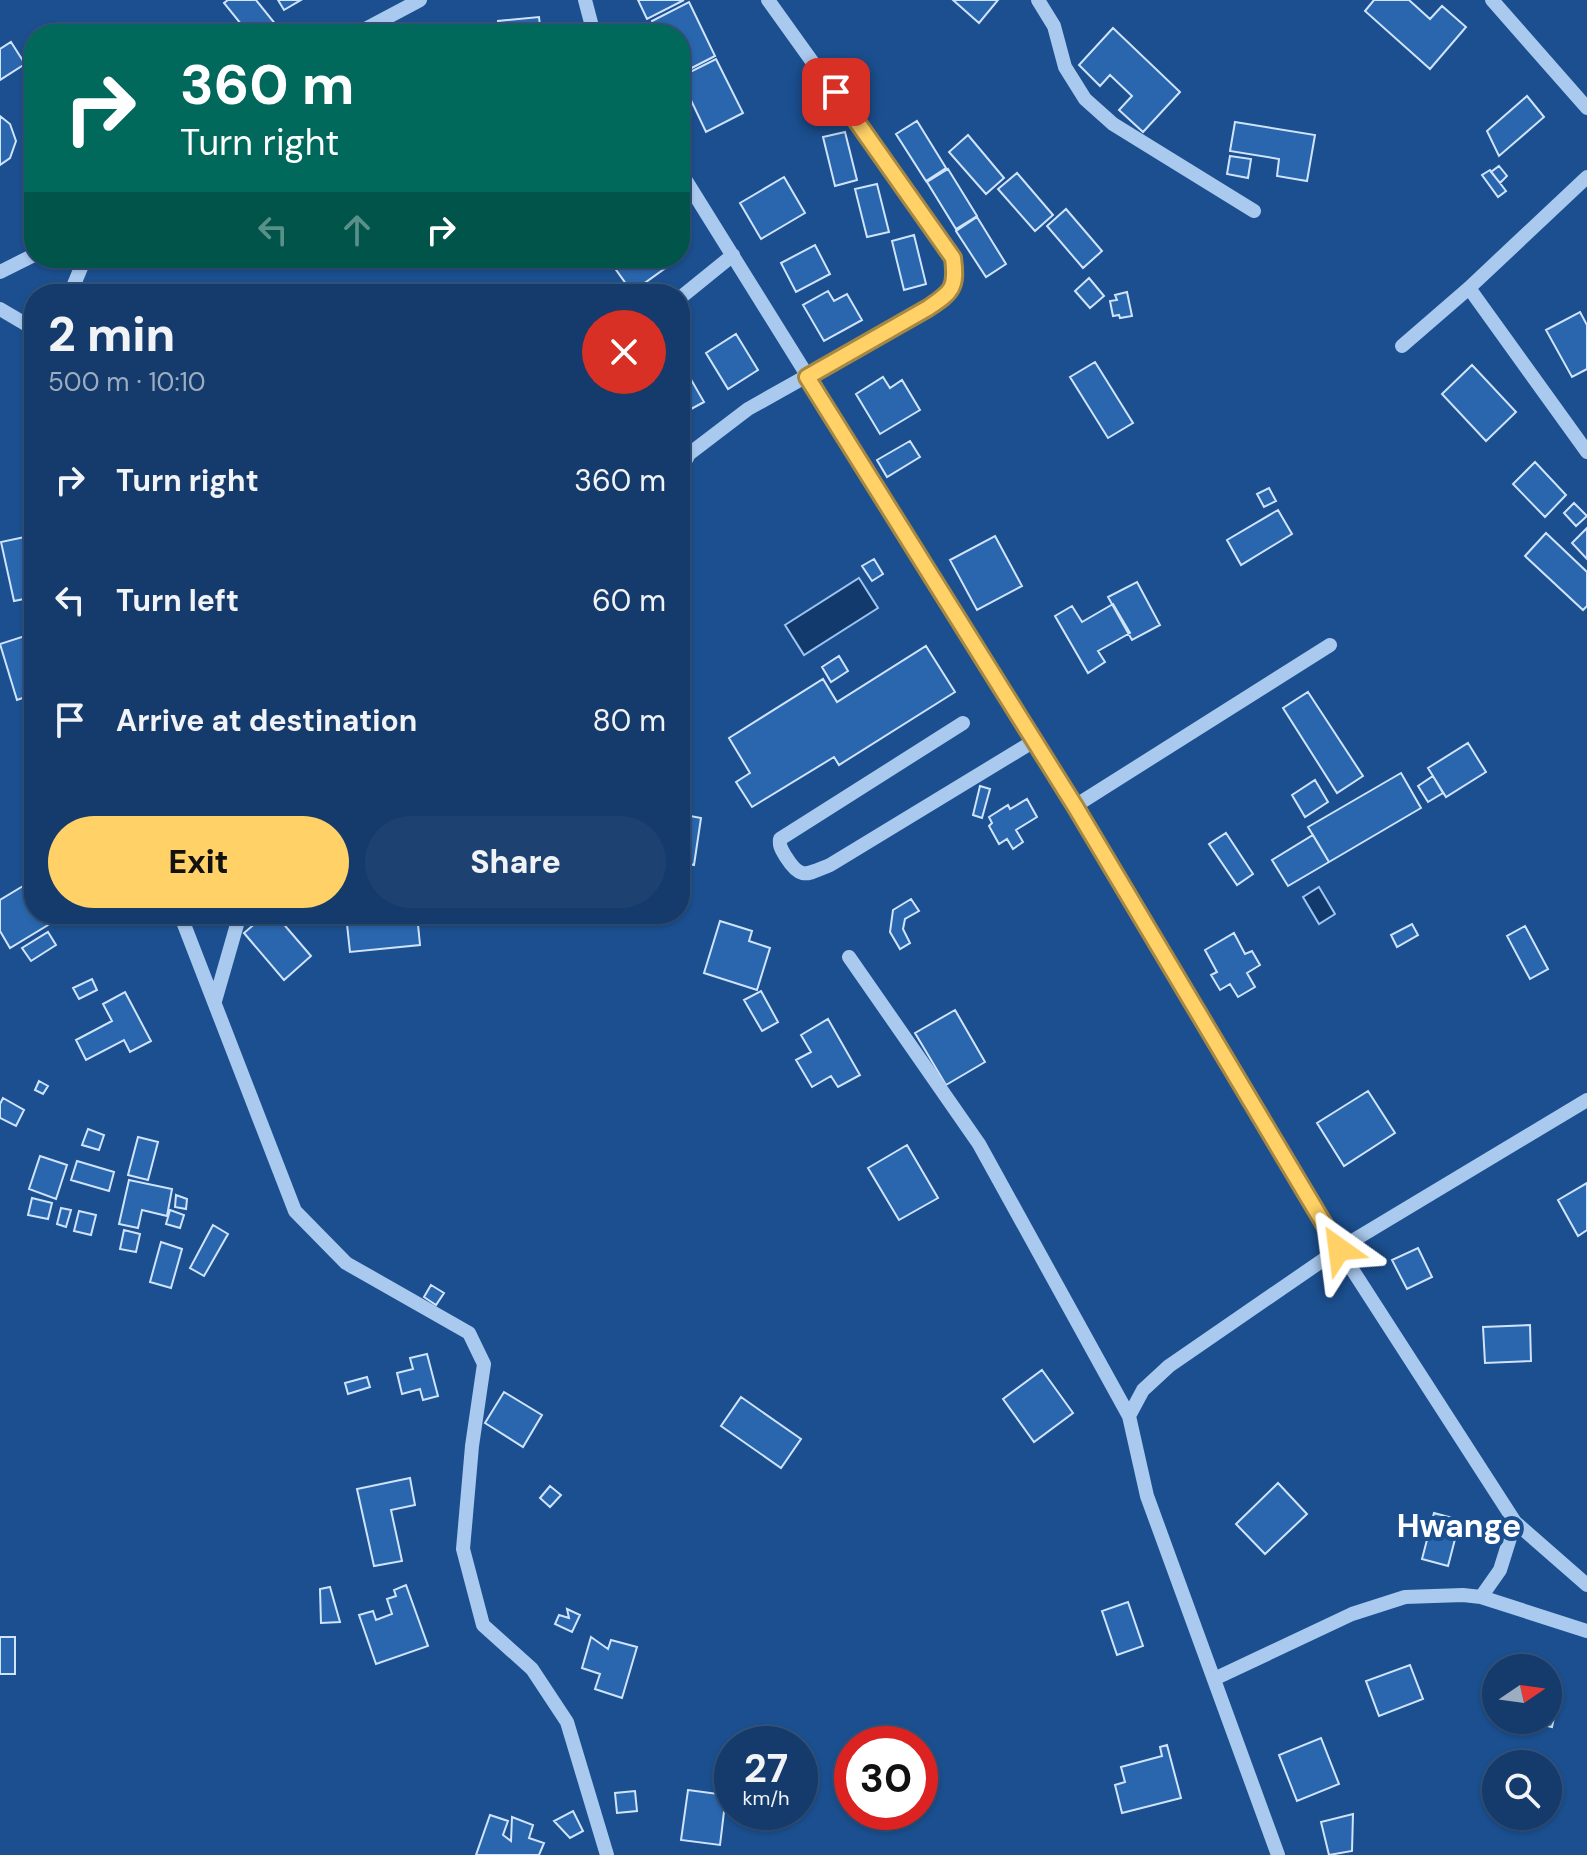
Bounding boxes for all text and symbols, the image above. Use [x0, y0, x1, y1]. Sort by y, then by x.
text: 360 m [180, 48, 355, 121]
icon: right [48, 56, 152, 160]
pin [802, 58, 870, 126]
icon: arrive [814, 70, 858, 114]
text: Turn right [180, 119, 339, 166]
icon: left [251, 208, 295, 252]
icon: ahead [335, 208, 379, 252]
icon: right [419, 208, 463, 252]
text: 2 min [48, 303, 175, 366]
button: close [582, 310, 666, 394]
text: 500 m · 10:10 [48, 365, 206, 399]
icon: right [48, 458, 92, 502]
text: Turn right [116, 461, 259, 500]
text: 360 m [574, 461, 666, 500]
icon: left [48, 578, 92, 622]
text: Turn left [116, 581, 239, 620]
text: 60 m [592, 581, 666, 620]
icon: arrive [48, 698, 92, 742]
text: Arrive at destination [116, 701, 417, 740]
text: 80 m [593, 701, 666, 740]
button: Exit [48, 816, 349, 908]
button: Share [365, 816, 666, 908]
position arrow [1297, 1207, 1381, 1291]
district label: Hwange [1397, 1505, 1521, 1547]
north arrow [1482, 1654, 1562, 1734]
map controls [1482, 1654, 1562, 1830]
speed limit sign: 30 [834, 1726, 938, 1830]
text: 27 [744, 1742, 788, 1794]
button: search [1482, 1750, 1562, 1830]
text: km/h [742, 1785, 790, 1811]

